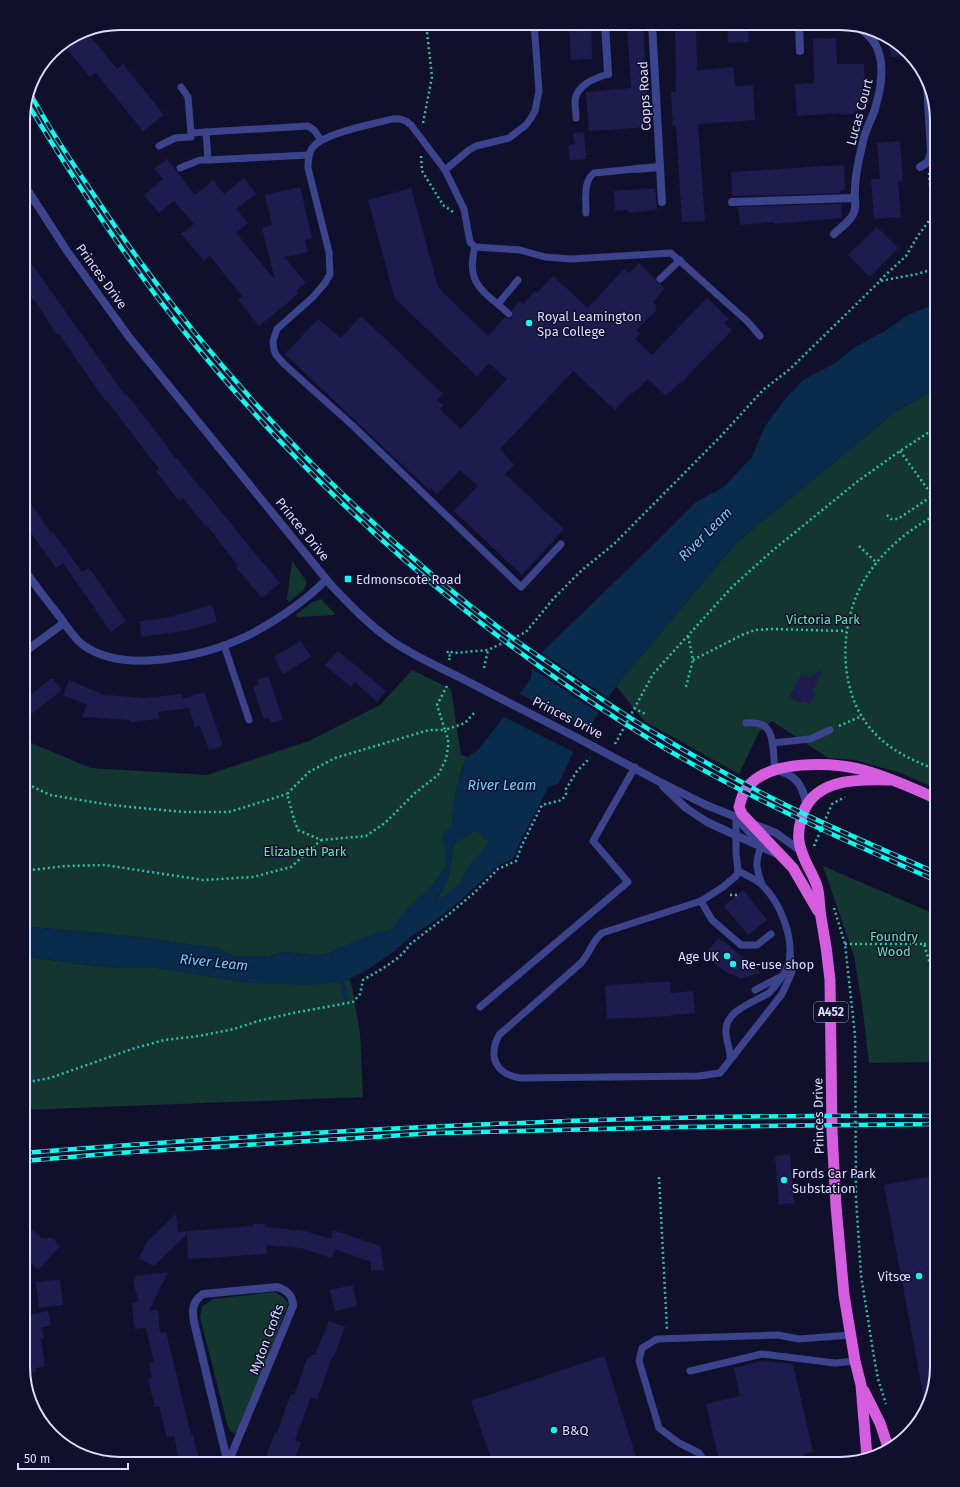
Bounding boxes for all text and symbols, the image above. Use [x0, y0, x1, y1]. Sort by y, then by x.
street label: Copps Road [635, 61, 654, 131]
street label: Lucas Court [843, 77, 876, 147]
street label: Princes Drive [73, 241, 130, 312]
place label: Royal Leamington Spa College [537, 309, 642, 339]
marker: Royal Leamington Spa College [524, 318, 534, 328]
street label: Princes Drive [273, 495, 333, 564]
water label: River Leam [675, 504, 736, 565]
place label: Edmonscote Road [356, 572, 461, 587]
marker: Edmonscote Road [343, 574, 353, 584]
park label: Victoria Park [786, 612, 860, 627]
street label: Princes Drive [530, 693, 605, 742]
water label: River Leam [468, 777, 536, 794]
park label: Elizabeth Park [263, 844, 347, 859]
park label: Foundry Wood [870, 929, 919, 959]
place label: Age UK [678, 949, 719, 964]
water label: River Leam [179, 950, 249, 975]
marker: Age UK [722, 951, 732, 961]
place label: Re-use shop [741, 957, 814, 972]
marker: Re-use shop [728, 959, 738, 969]
road number: A452 [814, 1002, 848, 1022]
street label: Princes Drive [810, 1078, 827, 1154]
place label: Fords Car Park Substation [792, 1166, 876, 1196]
marker: Fords Car Park Substation [779, 1175, 789, 1185]
place label: Vitsœ [877, 1269, 911, 1284]
marker: Vitsœ [914, 1271, 924, 1281]
street label: Myton Crofts [246, 1302, 287, 1376]
place label: B&Q [562, 1423, 588, 1438]
marker: B&Q [549, 1425, 559, 1435]
scale bar [18, 1445, 128, 1471]
text: 50 m [24, 1452, 50, 1466]

